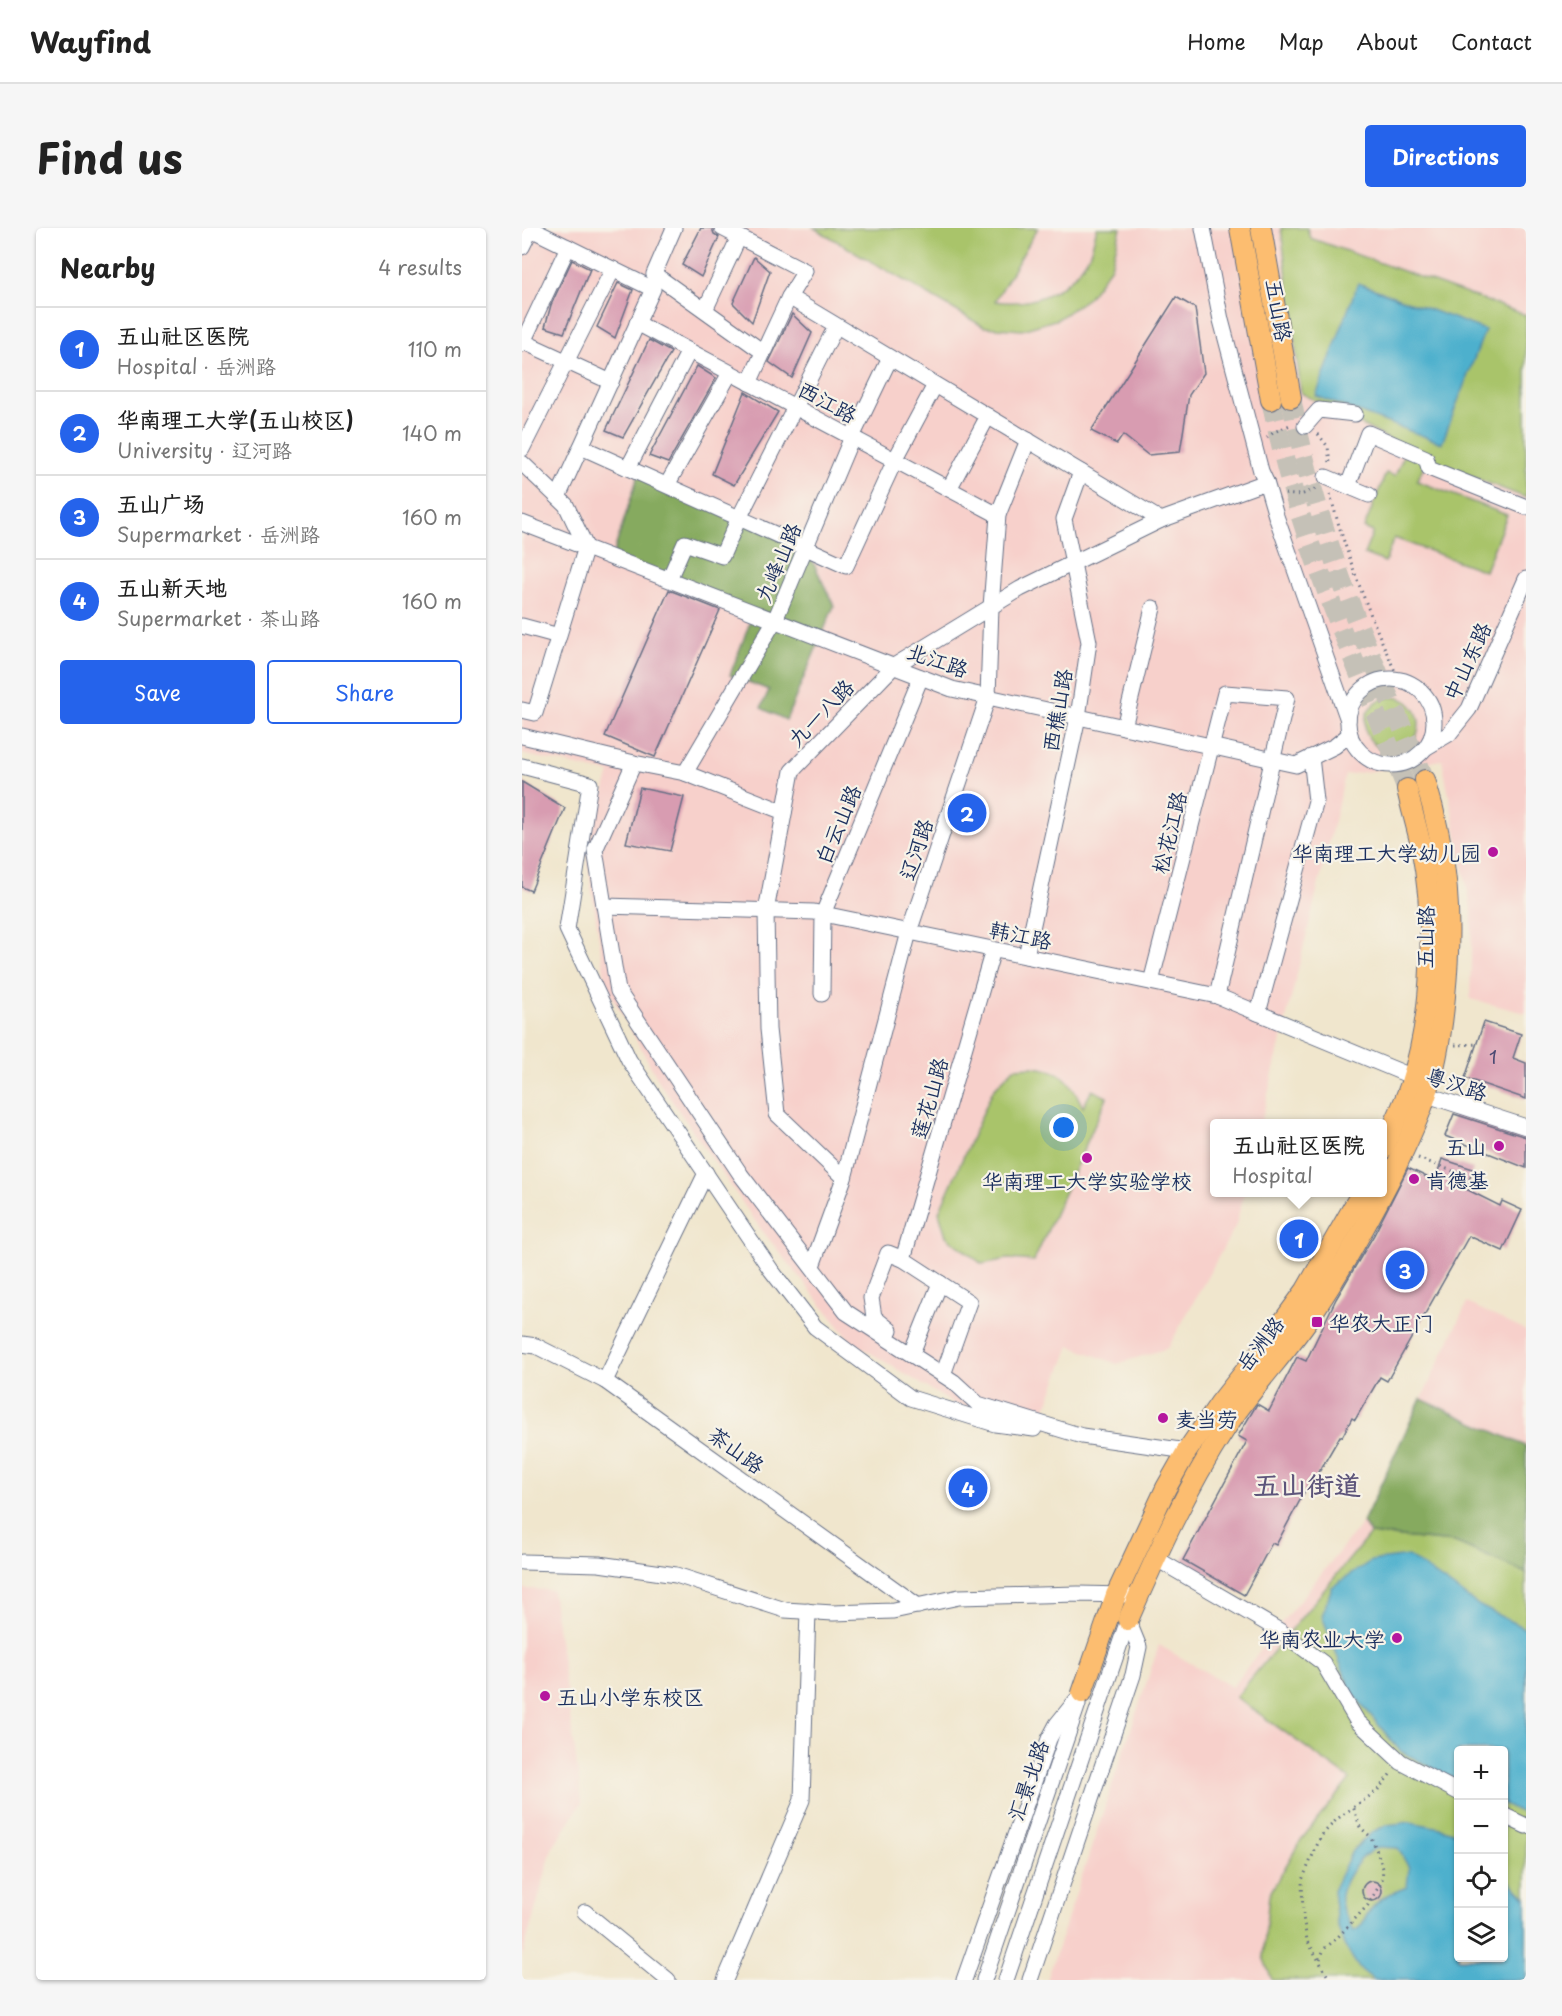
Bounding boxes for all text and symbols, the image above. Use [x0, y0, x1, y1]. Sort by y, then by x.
text: Wayfind [30, 20, 151, 63]
text: Home [1187, 25, 1246, 57]
text: Map [1279, 25, 1324, 57]
text: About [1357, 25, 1418, 57]
text: Contact [1451, 25, 1532, 57]
text: Find us [36, 125, 183, 188]
button: Directions [1365, 125, 1526, 187]
text: Nearby [60, 248, 155, 287]
text: 4 results [378, 252, 462, 282]
street label: 五山路 [1259, 276, 1301, 344]
text: 五山社区医院 [117, 318, 249, 351]
text: 1 [75, 334, 84, 364]
text: 110 m [408, 334, 462, 364]
text: Hospital · 岳洲路 [117, 351, 276, 381]
street label: 西江路 [793, 372, 863, 430]
text: 华南理工大学(五山校区) [117, 402, 354, 435]
text: 2 [72, 418, 87, 448]
text: 140 m [402, 418, 462, 448]
text: University · 辽河路 [117, 435, 292, 465]
text: 五山广场 [117, 486, 205, 519]
text: 3 [73, 502, 86, 532]
text: 160 m [402, 502, 462, 532]
street label: 九峰山路 [746, 517, 808, 607]
text: Supermarket · 岳洲路 [117, 519, 320, 549]
text: 五山新天地 [117, 570, 227, 603]
text: 4 [73, 586, 86, 616]
text: 160 m [402, 586, 462, 616]
text: Supermarket · 茶山路 [117, 603, 320, 633]
street label: 中山东路 [1434, 616, 1498, 706]
street label: 北江路 [903, 634, 973, 684]
button: Save [60, 660, 255, 724]
button: Share [267, 660, 462, 724]
street label: 西樵山路 [1033, 666, 1079, 754]
street label: 九一八路 [779, 671, 861, 753]
street label: 白云山路 [806, 779, 868, 869]
street label: 松花江路 [1142, 787, 1194, 877]
pin: 2 [948, 790, 986, 836]
street label: 辽河路 [890, 814, 940, 884]
place label: 华南理工大学幼儿园 [1292, 836, 1481, 868]
marker: 华南理工大学幼儿园 [1486, 845, 1500, 859]
street label: 五山路 [1407, 905, 1441, 969]
street label: 韩江路 [987, 912, 1055, 956]
house number: 1 [1489, 1043, 1497, 1070]
street label: 莲花山路 [901, 1053, 955, 1143]
street label: 粤汉路 [1422, 1058, 1492, 1108]
your location [1049, 1113, 1078, 1142]
popup [1210, 1119, 1387, 1197]
text: 五山社区医院 [1232, 1127, 1365, 1160]
place label: 五山 [1445, 1130, 1487, 1162]
marker: 五山 [1492, 1139, 1506, 1153]
marker: 华南理工大学实验学校 [1080, 1151, 1094, 1165]
text: Hospital [1232, 1160, 1313, 1190]
place label: 肯德基 [1426, 1163, 1489, 1195]
place label: 华南理工大学实验学校 [982, 1164, 1192, 1196]
marker: 肯德基 [1407, 1172, 1421, 1186]
pin: 1 [1280, 1216, 1318, 1262]
pin: 3 [1386, 1248, 1424, 1292]
place label: 华农大正门 [1329, 1306, 1434, 1338]
street label: 岳洲路 [1227, 1308, 1291, 1378]
marker: 华农大正门 [1310, 1315, 1324, 1329]
place label: 麦当劳 [1175, 1402, 1238, 1434]
marker: 麦当劳 [1156, 1411, 1170, 1425]
street label: 茶山路 [702, 1418, 772, 1480]
district label: 五山街道 [1253, 1463, 1361, 1504]
pin: 4 [948, 1466, 988, 1510]
place label: 华南农业大学 [1259, 1622, 1385, 1654]
marker: 华南农业大学 [1390, 1631, 1404, 1645]
place label: 五山小学东校区 [557, 1680, 704, 1712]
marker: 五山小学东校区 [538, 1689, 552, 1703]
street label: 汇景北路 [998, 1735, 1056, 1825]
map controls [1454, 1746, 1508, 1962]
button: + [1454, 1746, 1508, 1800]
button: − [1454, 1800, 1508, 1854]
button: locate [1454, 1854, 1508, 1908]
button: layers [1454, 1908, 1508, 1962]

